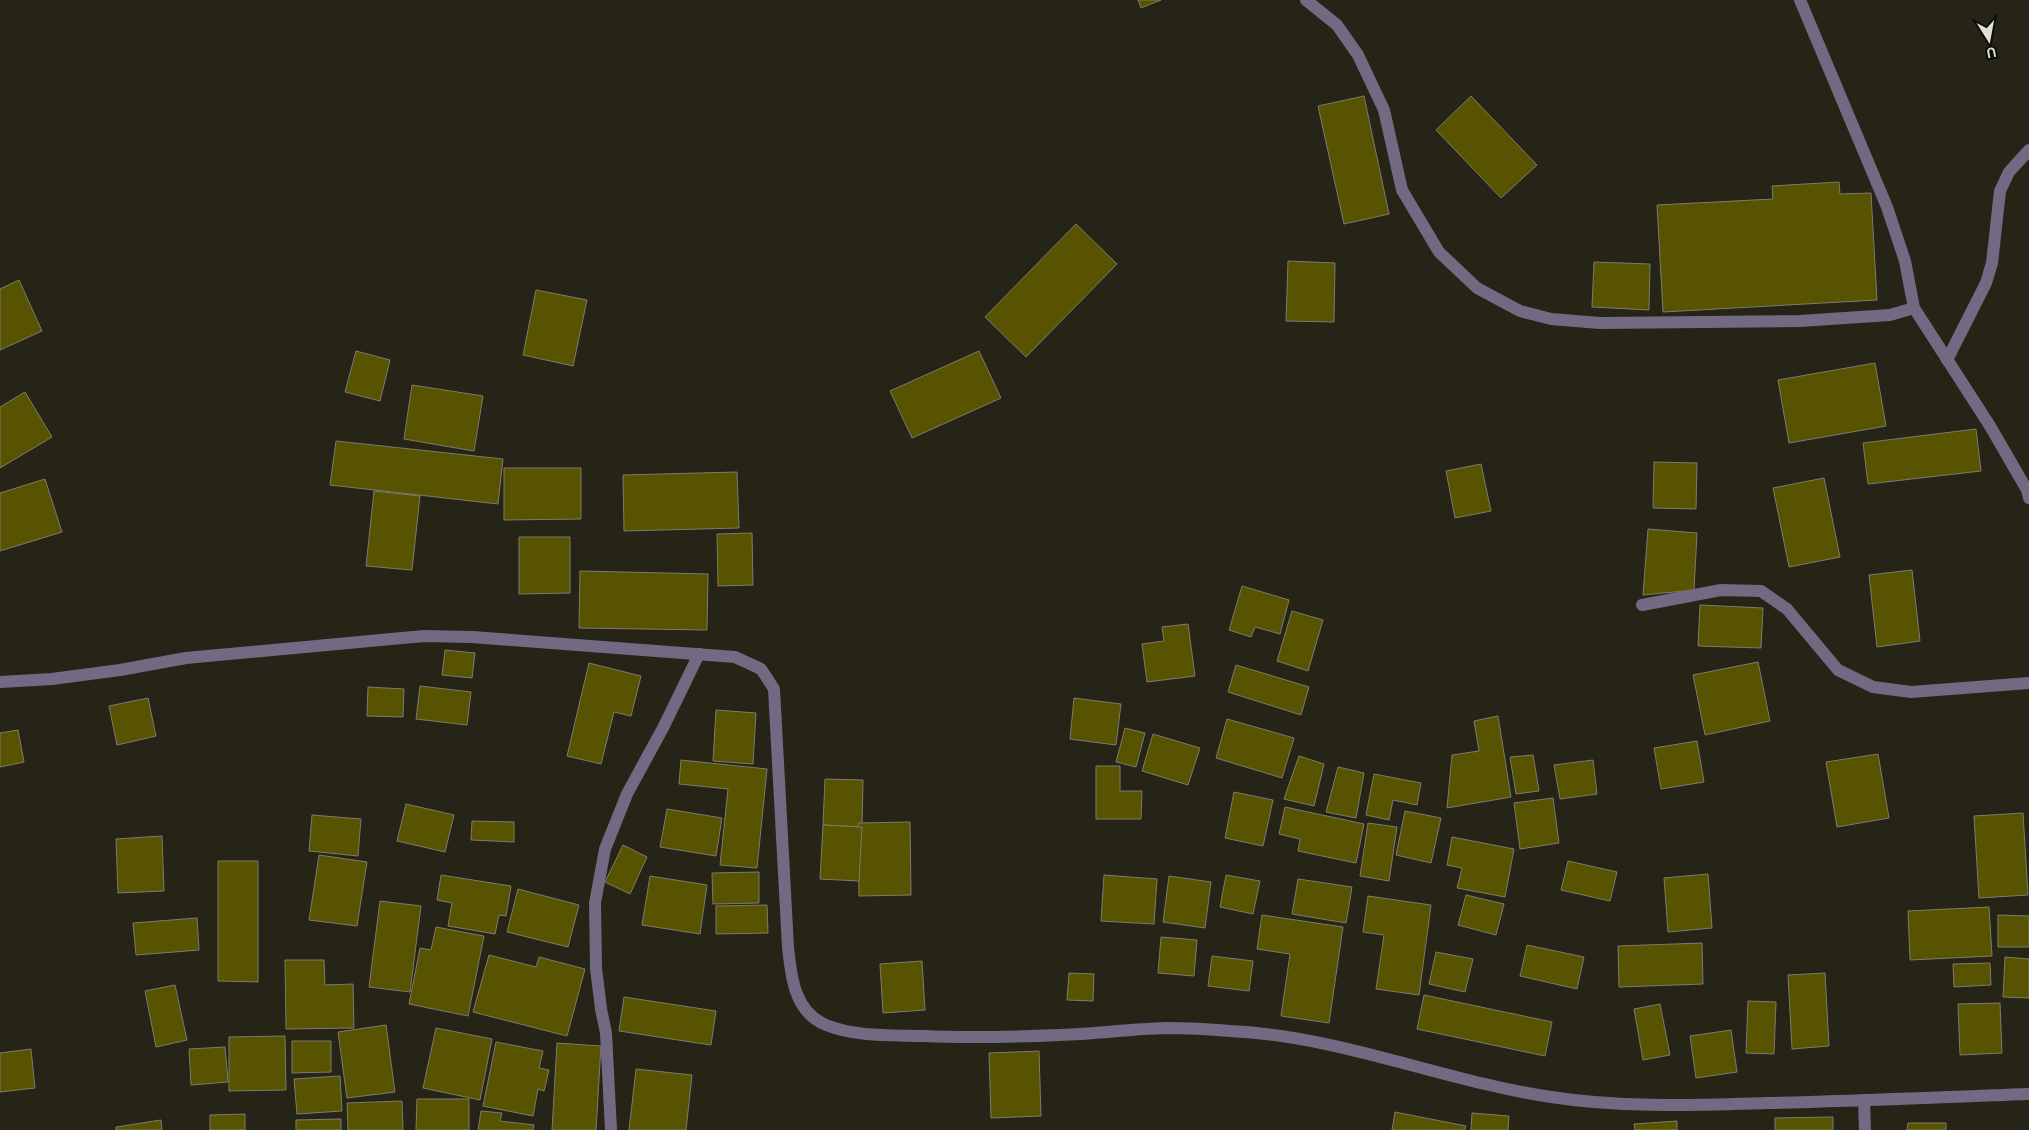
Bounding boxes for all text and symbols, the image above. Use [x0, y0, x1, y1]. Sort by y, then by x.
north arrow [1964, 15, 2014, 65]
text: U [1985, 44, 1998, 62]

